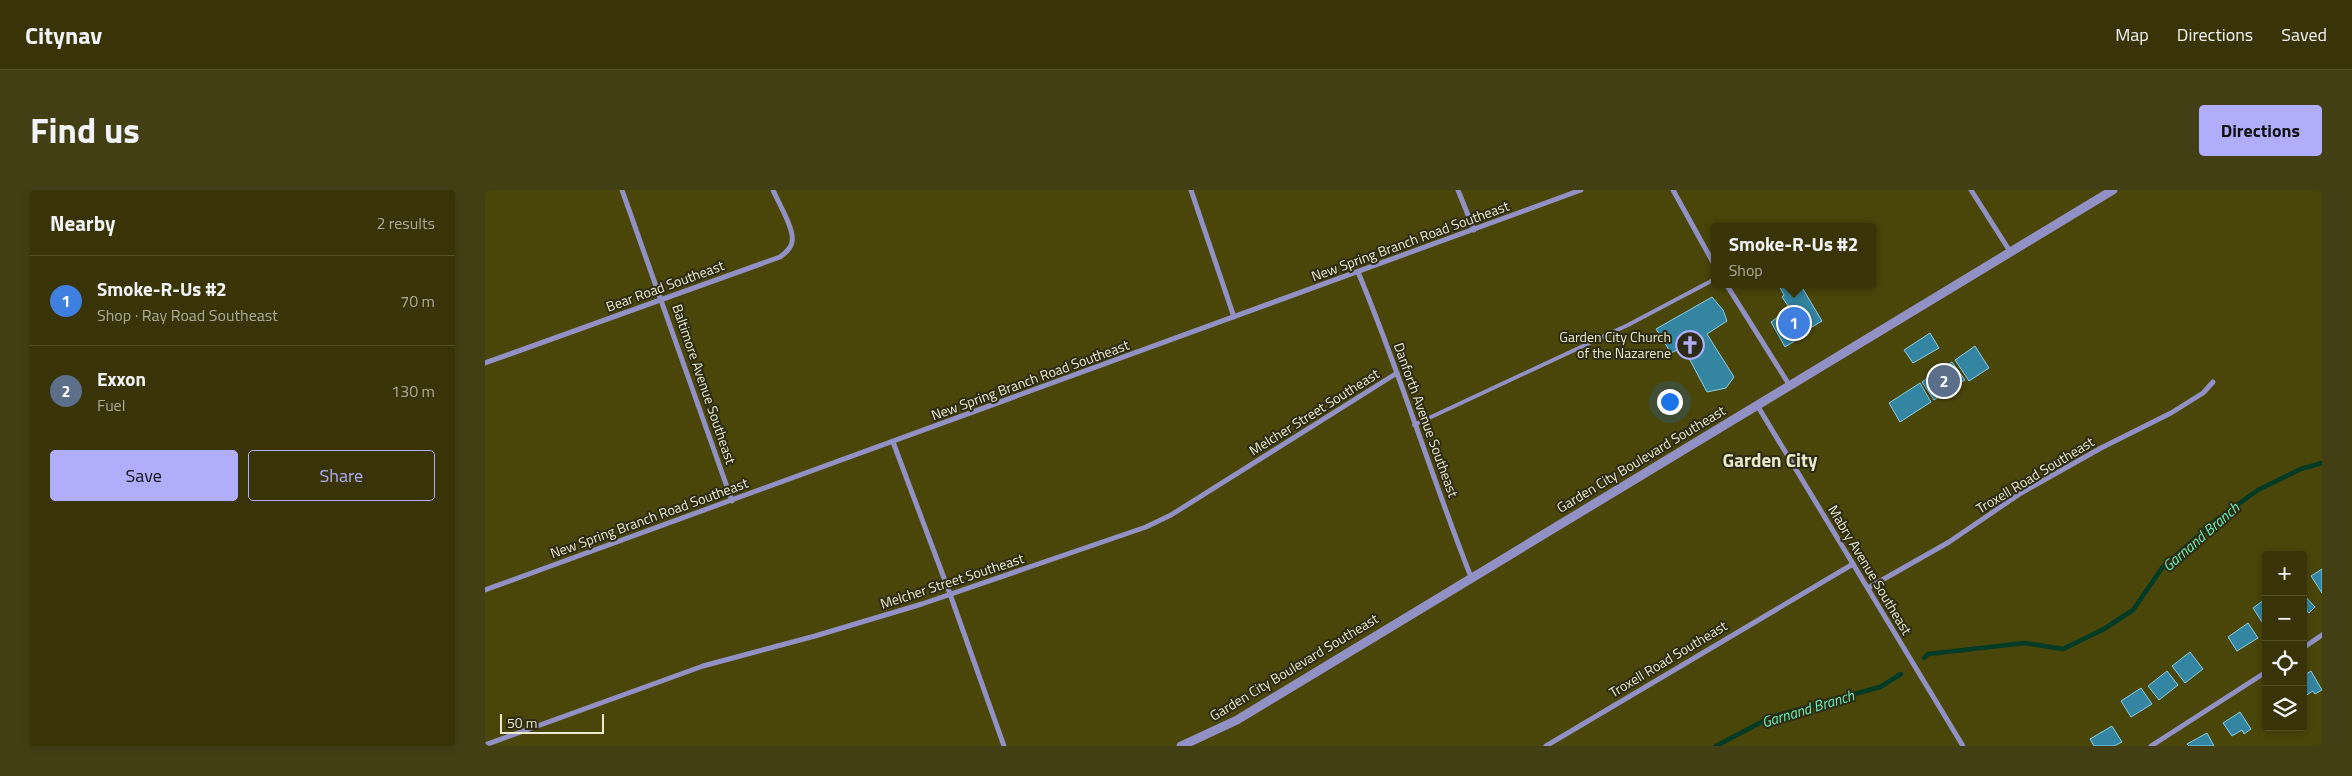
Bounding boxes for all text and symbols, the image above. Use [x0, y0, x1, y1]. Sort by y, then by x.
text: Citynav [25, 17, 102, 53]
text: Map [2115, 21, 2149, 48]
text: Directions [2177, 21, 2253, 48]
text: Saved [2281, 21, 2327, 48]
text: Find us [30, 103, 140, 157]
button: Directions [2199, 105, 2322, 156]
street label: New Spring Branch Road Southeast [1308, 195, 1512, 286]
text: Nearby [50, 207, 115, 239]
text: 2 results [376, 211, 435, 235]
popup [1711, 223, 1876, 288]
text: Smoke-R-Us #2 [1729, 229, 1858, 258]
street label: Bear Road Southeast [603, 254, 727, 317]
text: Shop [1729, 258, 1763, 282]
text: Smoke-R-Us #2 [97, 274, 227, 303]
text: 1 [62, 289, 70, 313]
text: 70 m [400, 289, 435, 313]
street label: Baltimore Avenue Southeast [667, 301, 742, 467]
text: Shop · Ray Road Southeast [97, 303, 278, 327]
pin: 1 [1778, 304, 1810, 342]
place label: Garden City Church of the Nazarene [1559, 326, 1671, 363]
church icon: Garden City Church of the Nazarene [1675, 330, 1705, 360]
street label: New Spring Branch Road Southeast [928, 334, 1132, 425]
street label: Danforth Avenue Southeast [1389, 340, 1464, 500]
pin: 2 [1928, 362, 1960, 400]
street label: Melcher Street Southeast [1245, 363, 1383, 460]
text: Exxon [97, 364, 146, 393]
text: 2 [62, 379, 70, 403]
text: 130 m [391, 379, 435, 403]
your location [1657, 389, 1683, 415]
text: Fuel [97, 393, 125, 417]
street label: Garden City Boulevard Southeast [1552, 400, 1729, 517]
street label: Troxell Road Southeast [1972, 431, 2098, 518]
district label: Garden City [1723, 445, 1818, 474]
button: Save [50, 450, 238, 501]
button: Share [248, 450, 435, 501]
street label: New Spring Branch Road Southeast [547, 472, 751, 563]
water label: Garnand Branch [2157, 496, 2245, 577]
street label: Mabry Avenue Southeast [1823, 501, 1918, 639]
street label: Melcher Street Southeast [877, 547, 1027, 614]
map controls [2262, 551, 2307, 731]
button: + [2262, 551, 2307, 596]
button: − [2262, 596, 2307, 641]
street label: Garden City Boulevard Southeast [1205, 608, 1382, 725]
street label: Troxell Road Southeast [1605, 615, 1731, 702]
button: locate [2262, 641, 2307, 686]
water label: Garnand Branch [1759, 683, 1858, 734]
button: layers [2262, 686, 2307, 731]
scale bar [500, 711, 604, 734]
text: 50 m [507, 712, 537, 733]

